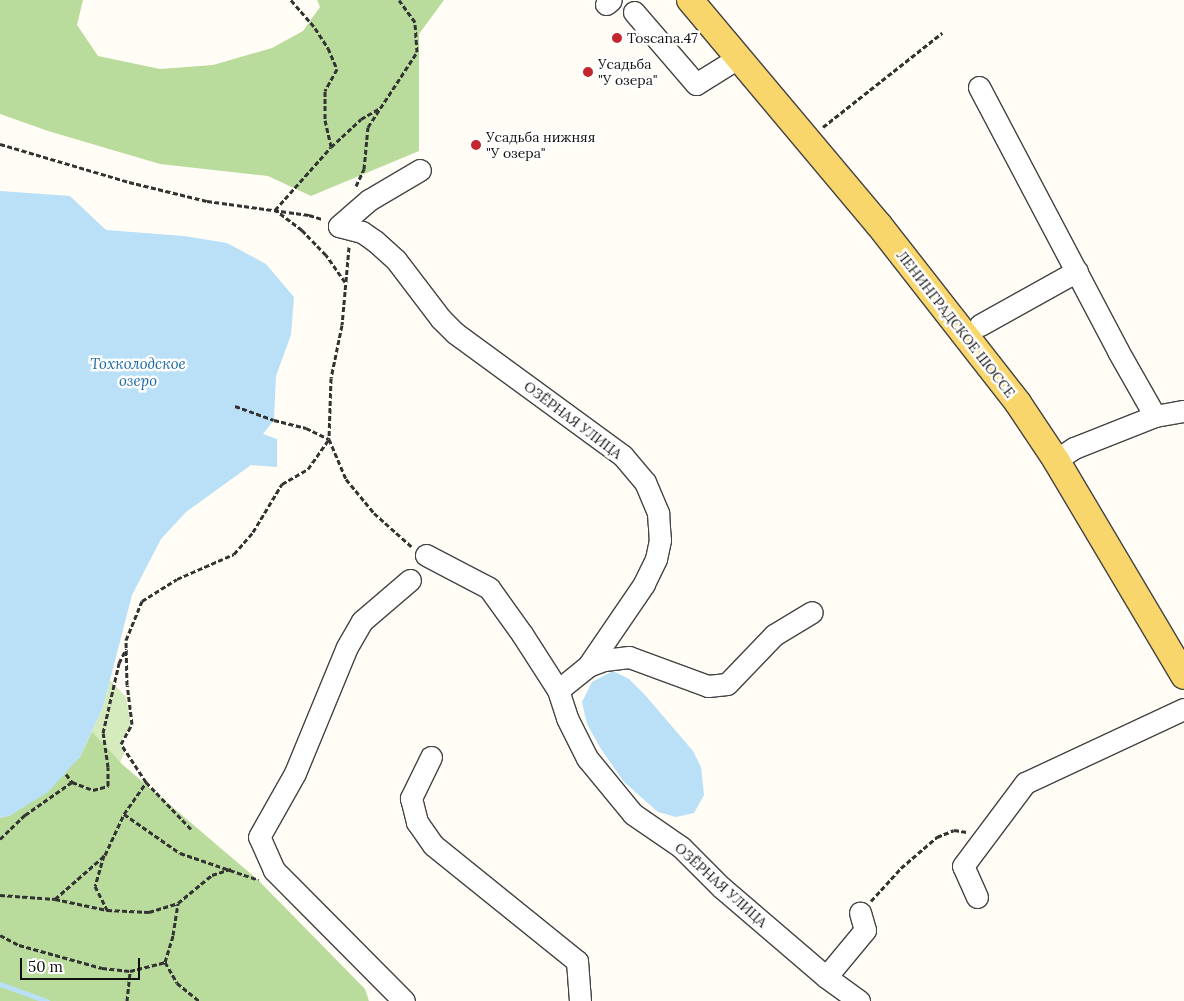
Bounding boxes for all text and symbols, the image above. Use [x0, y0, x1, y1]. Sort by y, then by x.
place label: Toscana.47 [627, 30, 698, 46]
marker: Toscana.47 [611, 32, 623, 44]
place label: Усадьба "У озера" [598, 56, 658, 88]
marker: Усадьба "У озера" [582, 66, 594, 78]
place label: Усадьба нижняя "У озера" [486, 129, 595, 162]
marker: Усадьба нижняя "У озера" [470, 139, 482, 151]
street label: ЛЕНИНГРАДСКОЕ ШОССЕ [893, 247, 1019, 401]
water label: Тохколодское озеро [90, 354, 186, 389]
street label: ОЗЁРНАЯ УЛИЦА [521, 378, 625, 462]
street label: ОЗЁРНАЯ УЛИЦА [671, 839, 771, 931]
scale bar [22, 948, 142, 980]
text: 50 m [28, 957, 63, 976]

